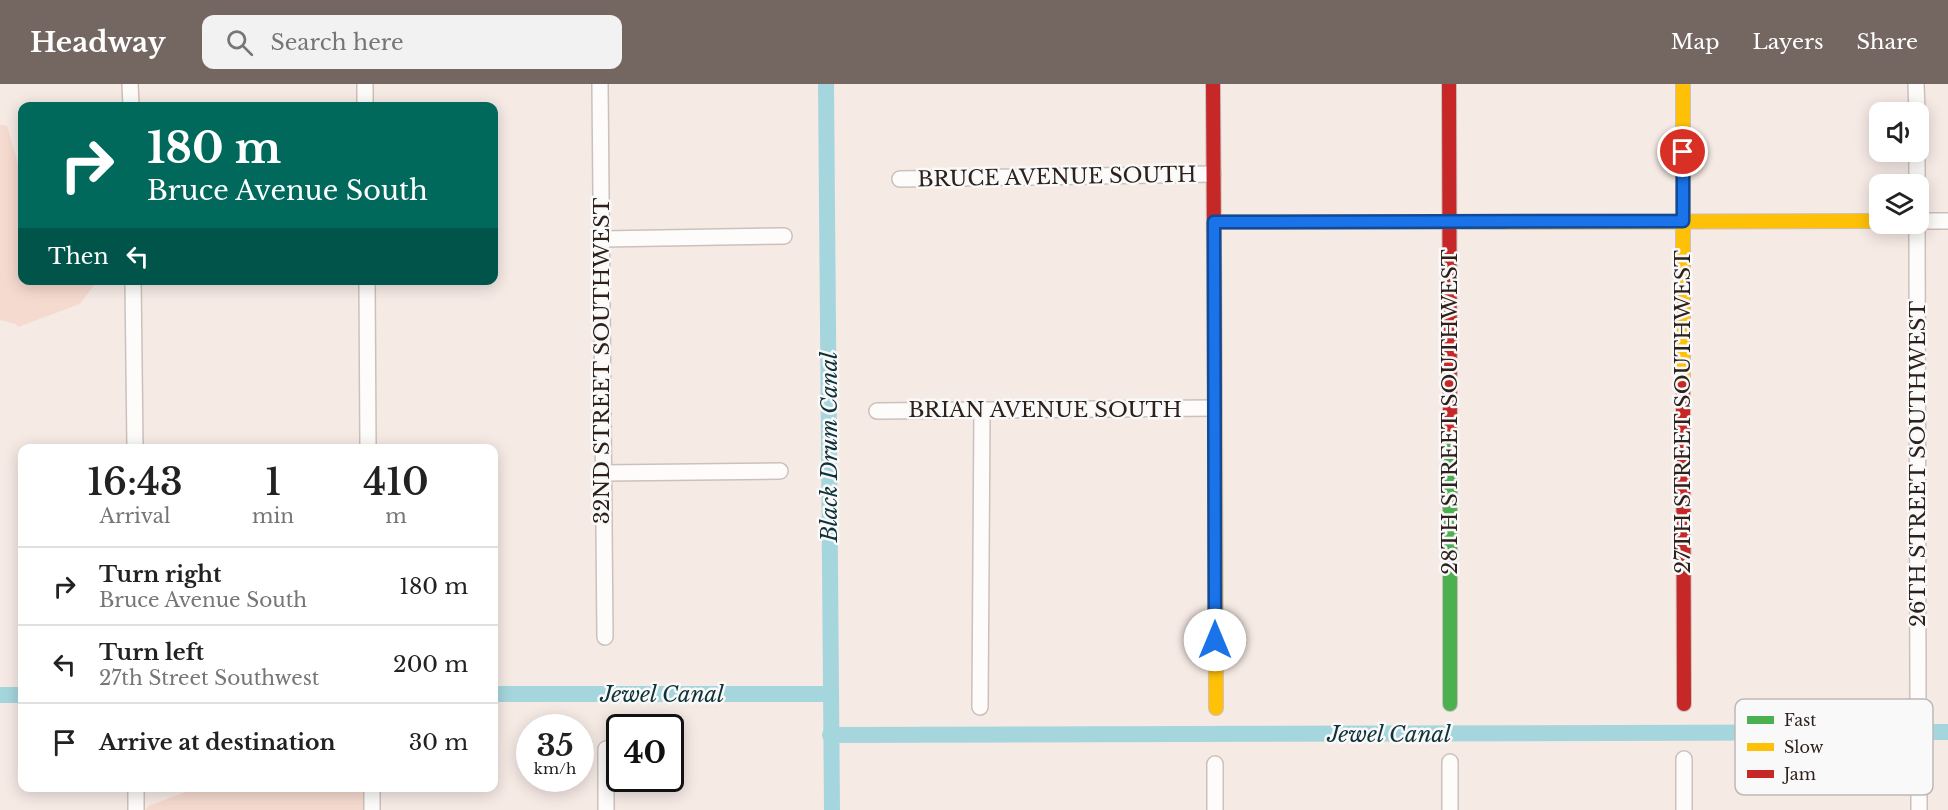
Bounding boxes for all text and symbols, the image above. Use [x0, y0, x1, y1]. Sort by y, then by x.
search box [202, 15, 622, 69]
text: Headway [30, 25, 166, 60]
icon: search [223, 26, 256, 59]
text: Search here [271, 29, 404, 56]
text: Map [1671, 29, 1720, 55]
text: Layers [1753, 29, 1824, 55]
text: Share [1857, 29, 1918, 55]
map controls [1869, 102, 1929, 234]
button: sound [1869, 102, 1929, 162]
text: 180 m [147, 122, 281, 174]
icon: right [48, 126, 126, 204]
pin [1657, 126, 1708, 177]
icon: arrive [1666, 135, 1699, 168]
street label: BRUCE AVENUE SOUTH [917, 162, 1197, 192]
text: Bruce Avenue South [147, 174, 428, 207]
button: layers [1869, 174, 1929, 234]
street label: 32ND STREET SOUTHWEST [589, 198, 615, 524]
icon: left [121, 240, 154, 273]
text: Then [48, 243, 109, 270]
street label: 28TH STREET SOUTHWEST [1437, 249, 1463, 575]
street label: 27TH STREET SOUTHWEST [1670, 250, 1696, 574]
street label: 26TH STREET SOUTHWEST [1905, 301, 1931, 627]
water label: Black Drum Canal [816, 352, 843, 543]
street label: BRIAN AVENUE SOUTH [908, 397, 1182, 423]
text: 16:43 [87, 460, 183, 505]
text: 1 [265, 460, 281, 505]
text: 410 [363, 460, 429, 505]
text: Arrival [100, 504, 170, 528]
text: min [252, 504, 294, 528]
text: m [385, 504, 407, 528]
text: Turn right [99, 561, 221, 588]
icon: right [48, 570, 81, 603]
text: 180 m [399, 573, 468, 600]
text: Bruce Avenue South [99, 588, 307, 612]
position arrow [1183, 608, 1247, 672]
text: Turn left [99, 639, 204, 666]
icon: left [48, 648, 81, 681]
text: 200 m [393, 651, 468, 678]
text: 27th Street Southwest [99, 666, 319, 690]
water label: Jewel Canal [599, 681, 724, 708]
legend [1735, 699, 1933, 795]
text: Fast [1784, 710, 1816, 730]
speed limit sign: 40 [606, 714, 684, 792]
water label: Jewel Canal [1326, 721, 1451, 748]
icon: arrive [48, 726, 81, 759]
text: 35 [537, 727, 573, 764]
text: Arrive at destination [99, 729, 336, 756]
text: 30 m [409, 729, 468, 756]
text: Slow [1784, 737, 1824, 757]
text: km/h [534, 759, 576, 778]
text: Jam [1782, 764, 1816, 784]

